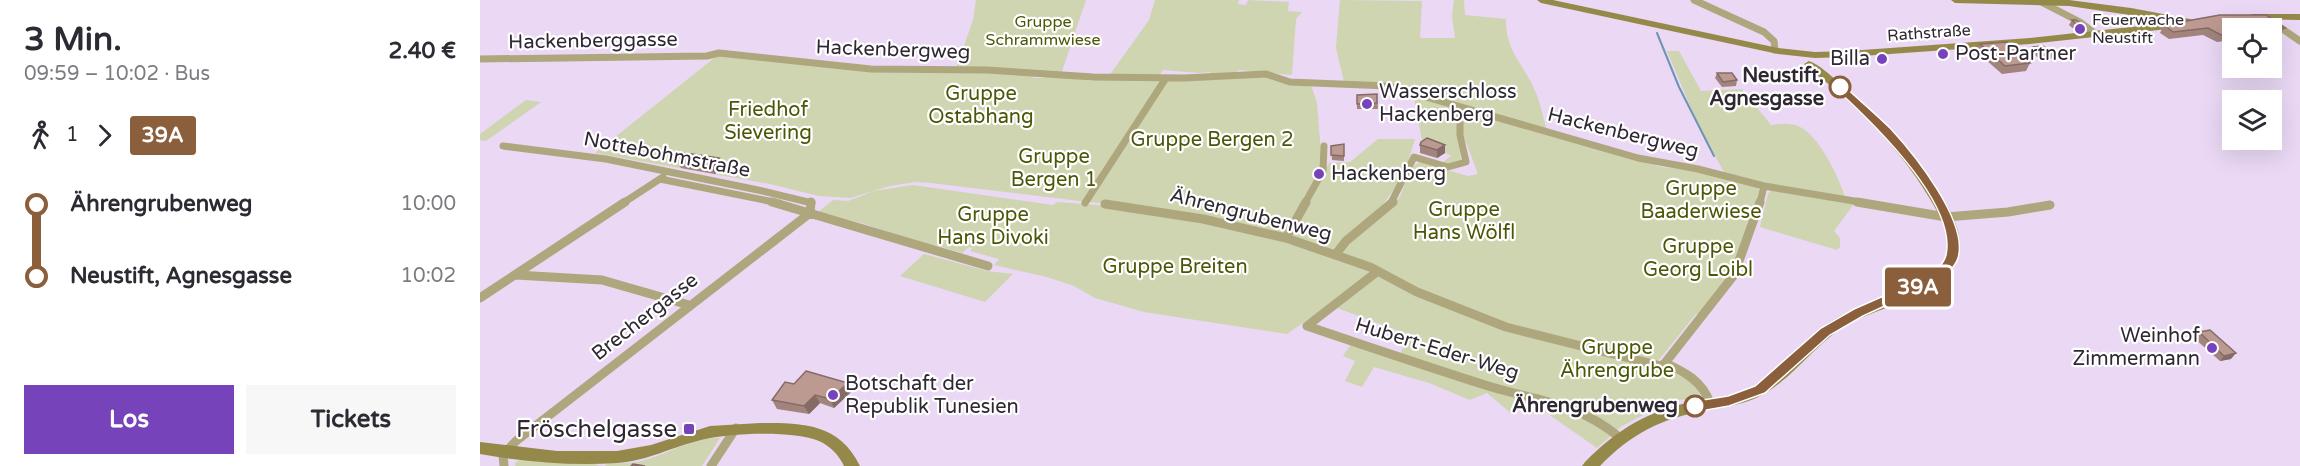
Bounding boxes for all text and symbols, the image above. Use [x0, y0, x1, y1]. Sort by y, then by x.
place label: Feuerwache Neustift [2092, 10, 2184, 48]
park label: Gruppe Schrammwiese [986, 12, 1100, 50]
map controls [2222, 18, 2282, 150]
button: locate [2222, 18, 2282, 78]
text: 3 Min. [24, 20, 122, 59]
street label: Rathstraße [1887, 20, 1971, 46]
marker: Feuerwache Neustift [2073, 22, 2087, 36]
street label: Hackenberggasse [508, 28, 678, 54]
street label: Hackenbergweg [815, 35, 971, 65]
text: 2.40 € [389, 38, 456, 64]
place label: Post-Partner [1955, 42, 2077, 66]
place label: Billa [1830, 47, 1870, 71]
marker: Post-Partner [1936, 47, 1950, 61]
marker: Billa [1875, 52, 1889, 66]
text: 09:59 – 10:02 · Bus [24, 62, 210, 86]
place label: Neustift, Agnesgasse [1709, 64, 1824, 111]
marker: Neustift, Agnesgasse [1829, 76, 1851, 98]
place label: Wasserschloss Hackenberg [1379, 80, 1517, 127]
park label: Gruppe Ostabhang [928, 82, 1034, 129]
button: layers [2222, 90, 2282, 150]
marker: Wasserschloss Hackenberg [1360, 97, 1374, 111]
park label: Friedhof Sievering [724, 98, 812, 145]
street label: Hackenbergweg [1545, 103, 1701, 163]
icon: walk [24, 119, 57, 152]
icon: forward [88, 119, 121, 152]
text: 1 [66, 123, 79, 147]
text: 39A [142, 123, 184, 148]
street label: Nottebohmstraße [582, 127, 752, 183]
park label: Gruppe Bergen 2 [1130, 128, 1294, 152]
park label: Gruppe Bergen 1 [1011, 145, 1097, 192]
place label: Hackenberg [1331, 162, 1446, 186]
marker: Hackenberg [1312, 167, 1326, 181]
park label: Gruppe Baaderwiese [1641, 177, 1762, 224]
street label: Ährengrubenweg [1168, 183, 1334, 247]
text: Ährengrubenweg [70, 191, 252, 217]
text: 10:00 [401, 192, 456, 216]
park label: Gruppe Hans Wölfl [1413, 198, 1515, 245]
park label: Gruppe Hans Divoki [937, 203, 1049, 250]
park label: Gruppe Georg Loibl [1643, 235, 1753, 282]
park label: Gruppe Breiten [1102, 255, 1248, 279]
text: Neustift, Agnesgasse [70, 263, 292, 289]
text: 10:02 [401, 264, 456, 288]
street label: Brechergasse [587, 268, 703, 366]
line badge: 39A [1884, 268, 1952, 306]
text: 39A [1897, 275, 1939, 300]
street label: Hubert-Eder-Weg [1352, 313, 1522, 385]
place label: Weinhof Zimmermann [2073, 324, 2200, 371]
park label: Gruppe Ährengrube [1560, 336, 1674, 383]
marker: Weinhof Zimmermann [2205, 341, 2219, 355]
place label: Botschaft der Republik Tunesien [845, 372, 1019, 419]
button: Los [24, 385, 234, 454]
button: Tickets [246, 385, 456, 454]
marker: Botschaft der Republik Tunesien [826, 388, 840, 402]
place label: Ährengrubenweg [1512, 393, 1678, 418]
marker: Ährengrubenweg [1684, 395, 1706, 417]
place label: Fröschelgasse [516, 415, 677, 444]
marker: Fröschelgasse [682, 422, 696, 436]

